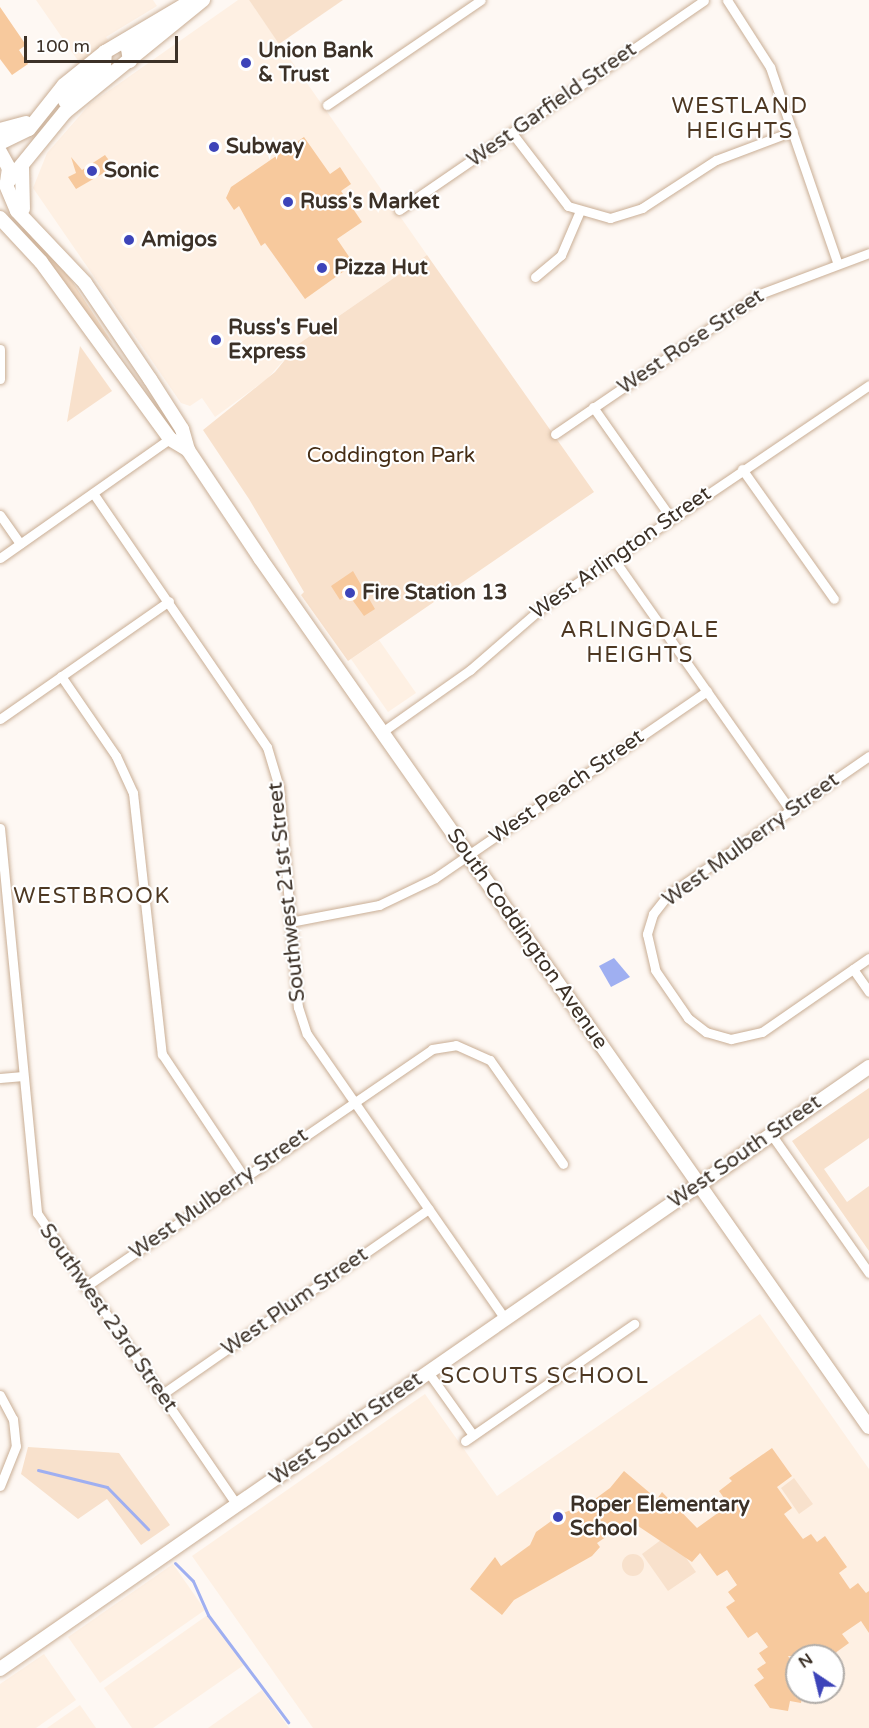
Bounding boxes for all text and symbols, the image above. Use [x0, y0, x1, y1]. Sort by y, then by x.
scale bar [27, 24, 182, 62]
text: 100 m [35, 35, 90, 57]
street label: West Garfield Street [463, 37, 641, 173]
place label: Union Bank & Trust [258, 38, 373, 88]
marker: Union Bank & Trust [239, 56, 253, 70]
district label: WESTLAND HEIGHTS [671, 93, 809, 144]
place label: Subway [226, 134, 304, 160]
marker: Subway [207, 140, 221, 154]
place label: Sonic [104, 158, 159, 184]
marker: Sonic [85, 164, 99, 178]
place label: Russ's Market [300, 189, 439, 215]
marker: Russ's Market [281, 195, 295, 209]
place label: Amigos [141, 227, 217, 253]
marker: Amigos [122, 233, 136, 247]
place label: Pizza Hut [334, 255, 428, 281]
marker: Pizza Hut [315, 261, 329, 275]
street label: West Rose Street [613, 284, 769, 400]
place label: Russ's Fuel Express [228, 315, 338, 365]
marker: Russ's Fuel Express [209, 333, 223, 347]
park label: Coddington Park [307, 443, 475, 469]
street label: West Arlington Street [526, 481, 716, 625]
place label: Fire Station 13 [362, 580, 508, 606]
marker: Fire Station 13 [343, 586, 357, 600]
district label: ARLINGDALE HEIGHTS [560, 617, 720, 668]
street label: West Peach Street [485, 724, 649, 850]
street label: West Mulberry Street [658, 768, 844, 912]
street label: Southwest 21st Street [263, 781, 311, 1003]
street label: South Coddington Avenue [441, 824, 613, 1054]
district label: WESTBROOK [13, 884, 171, 910]
street label: West South Street [664, 1090, 826, 1214]
street label: West Mulberry Street [125, 1123, 313, 1265]
street label: Southwest 23rd Street [33, 1219, 183, 1417]
street label: West Plum Street [217, 1242, 373, 1362]
district label: SCOUTS SCHOOL [441, 1364, 649, 1390]
street label: West South Street [265, 1367, 427, 1491]
place label: Roper Elementary School [570, 1492, 750, 1542]
marker: Roper Elementary School [551, 1510, 565, 1524]
north arrow [785, 1644, 845, 1704]
text: N [795, 1649, 817, 1673]

